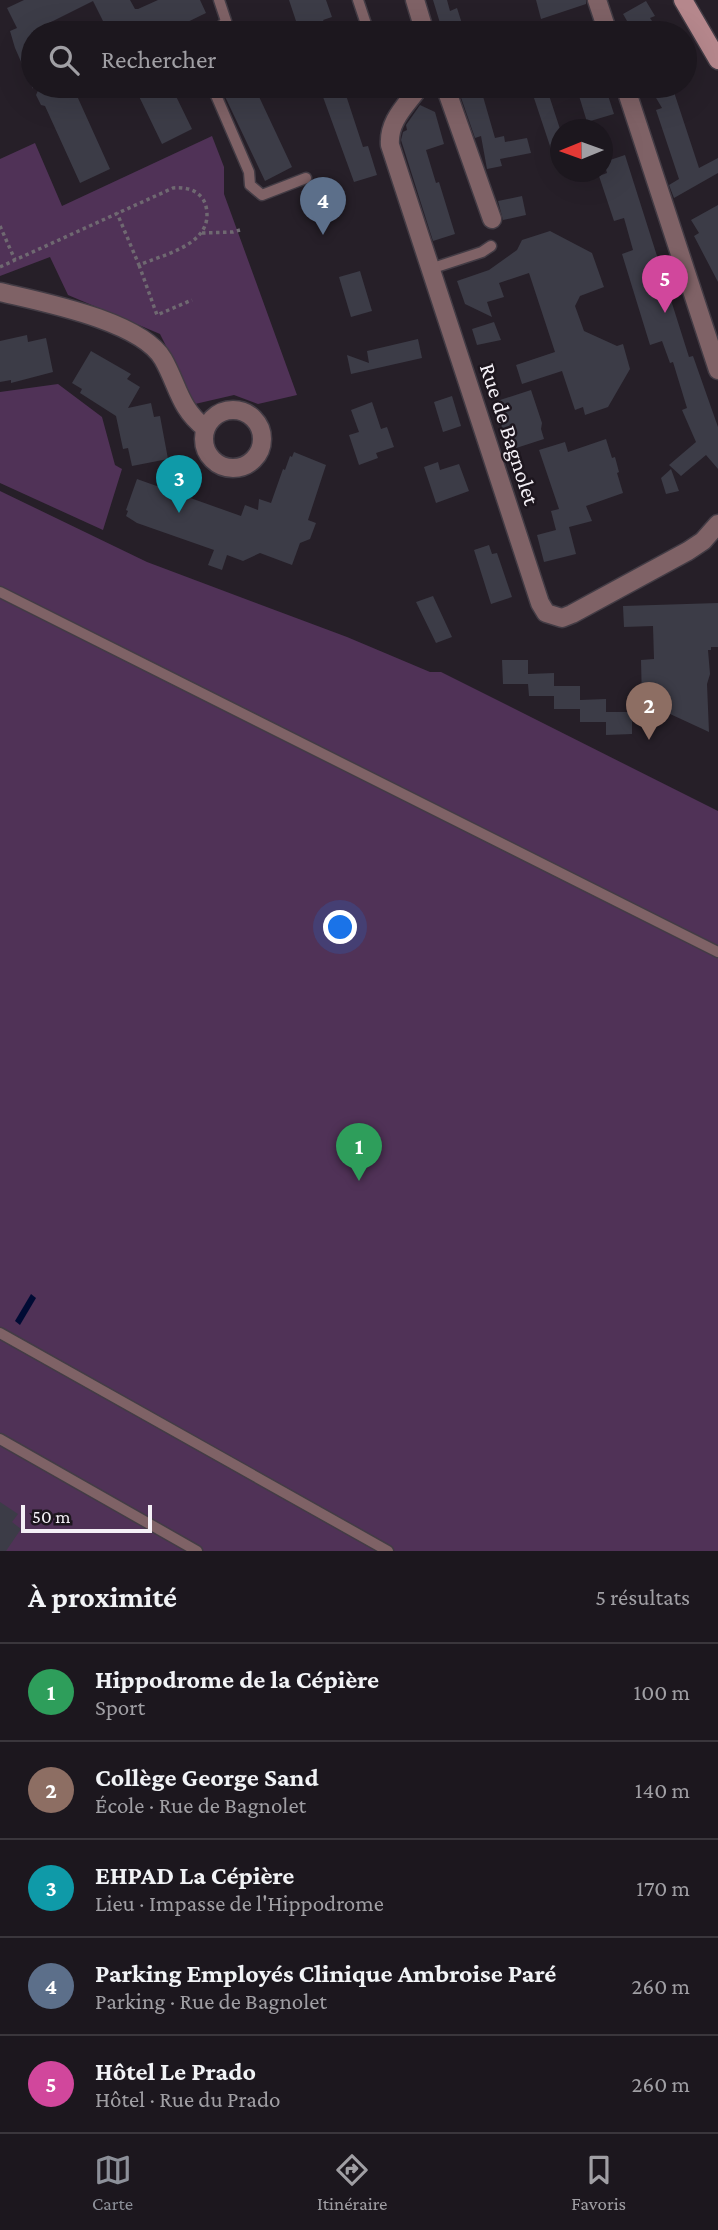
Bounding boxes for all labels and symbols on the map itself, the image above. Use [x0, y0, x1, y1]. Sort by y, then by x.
north arrow [550, 119, 613, 182]
pin: 4 [300, 177, 346, 235]
pin: 5 [642, 255, 688, 313]
street label: Rue de Bagnolet [475, 360, 545, 509]
pin: 3 [156, 455, 202, 513]
pin: 2 [626, 682, 672, 740]
your location [323, 910, 357, 944]
pin: 1 [336, 1123, 382, 1181]
scale bar [21, 1502, 152, 1534]

